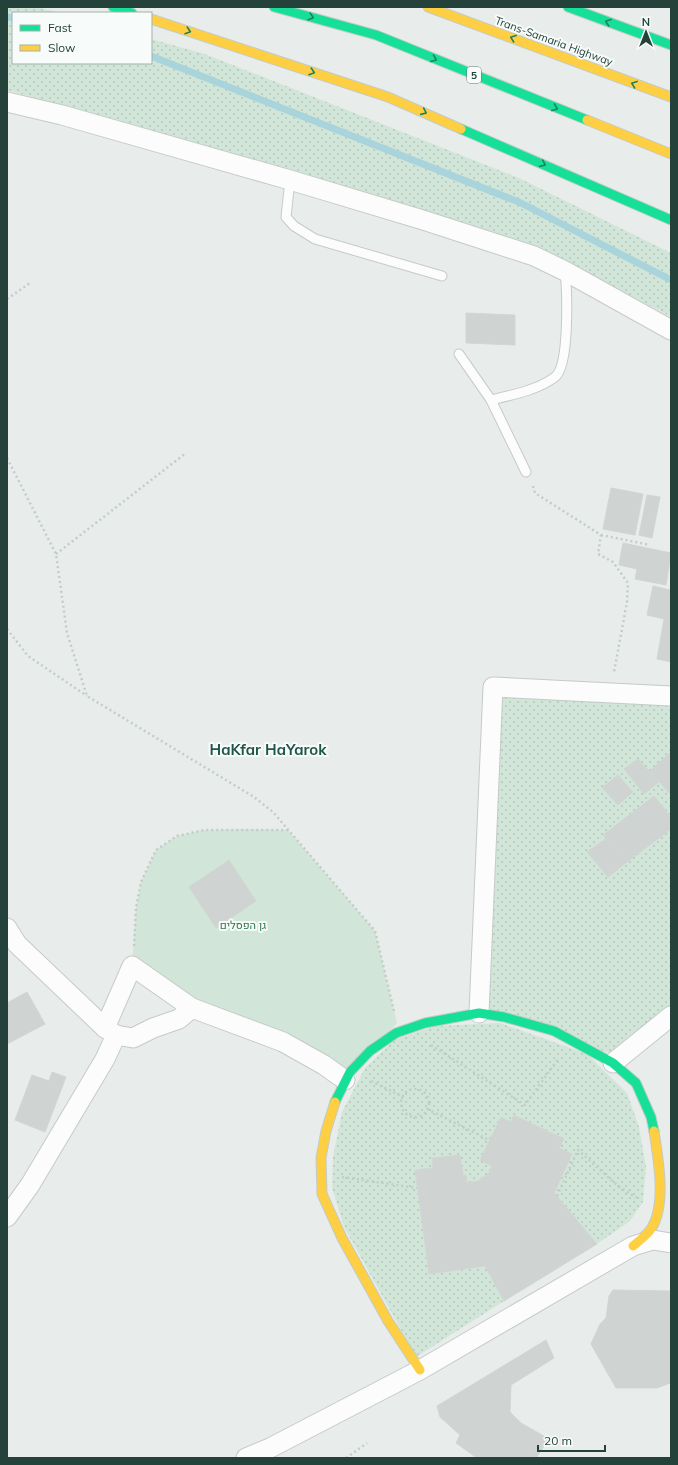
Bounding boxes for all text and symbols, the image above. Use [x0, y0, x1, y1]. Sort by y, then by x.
legend [12, 12, 152, 64]
north arrow [626, 12, 666, 52]
one-way arrow [308, 13, 315, 21]
street label: Trans-Samaria Highway [493, 13, 615, 69]
text: N [642, 15, 650, 29]
one-way arrow [605, 18, 612, 26]
text: Fast [48, 20, 72, 35]
one-way arrow [184, 27, 191, 35]
one-way arrow [509, 35, 516, 43]
text: Slow [48, 40, 76, 55]
one-way arrow [430, 54, 438, 62]
one-way arrow [308, 67, 315, 76]
road number: 5 [467, 67, 481, 83]
one-way arrow [631, 80, 638, 88]
one-way arrow [552, 103, 559, 111]
one-way arrow [420, 108, 427, 116]
one-way arrow [539, 159, 547, 167]
district label: HaKfar HaYarok [210, 740, 327, 759]
park label: גן הפסלים [220, 918, 266, 932]
scale bar [538, 1427, 605, 1453]
text: 20 m [544, 1433, 572, 1448]

